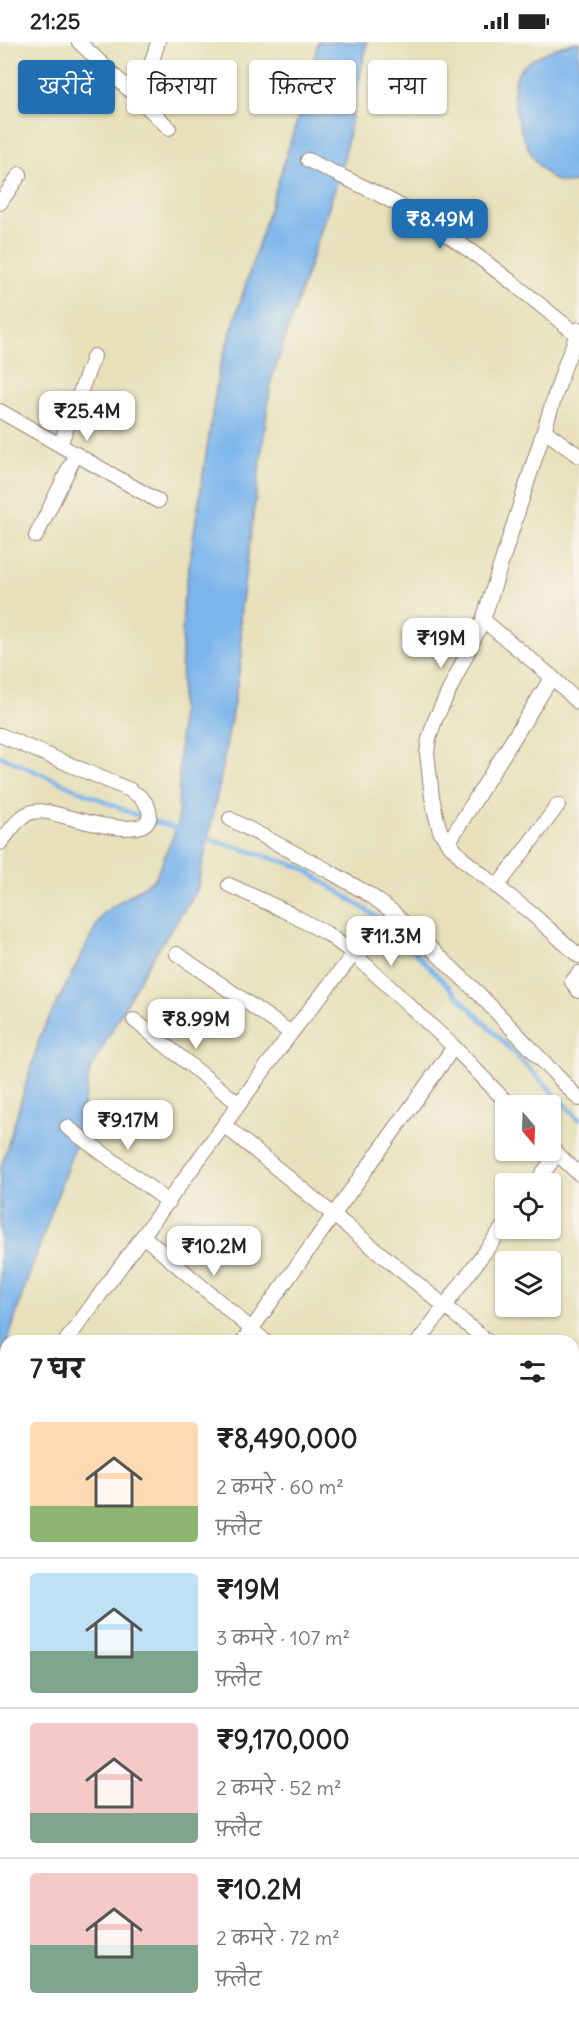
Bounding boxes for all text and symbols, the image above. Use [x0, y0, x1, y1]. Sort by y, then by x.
text: 21:25 [30, 7, 80, 35]
chip: खरीदें [18, 60, 115, 114]
chip: किराया [127, 60, 237, 114]
chip: फ़िल्टर [249, 60, 356, 114]
chip: नया [368, 60, 447, 114]
pin: ₹8.49M [391, 199, 489, 250]
text: ₹8.49M [406, 206, 474, 231]
pin: ₹25.4M [38, 391, 136, 442]
text: ₹25.4M [53, 398, 121, 423]
pin: ₹19M [405, 618, 477, 669]
text: ₹19M [416, 625, 466, 650]
pin: ₹11.3M [342, 916, 440, 967]
text: ₹11.3M [360, 923, 422, 948]
pin: ₹8.99M [147, 999, 245, 1050]
text: ₹8.99M [162, 1006, 230, 1031]
north arrow [495, 1095, 561, 1161]
map controls [495, 1095, 561, 1317]
pin: ₹9.17M [79, 1100, 177, 1151]
text: ₹9.17M [97, 1107, 159, 1132]
button: locate [495, 1173, 561, 1239]
pin: ₹10.2M [165, 1226, 263, 1277]
text: ₹10.2M [181, 1233, 247, 1258]
button: layers [495, 1251, 561, 1317]
text: 7 घर [30, 1352, 84, 1385]
icon: filters [516, 1355, 549, 1388]
text: ₹8,490,000 [216, 1422, 358, 1455]
icon: home [78, 1446, 150, 1518]
text: 2 कमरे · 60 m² [216, 1474, 344, 1499]
text: फ़्लैट [216, 1515, 262, 1540]
text: ₹19M [216, 1573, 280, 1606]
icon: home [78, 1597, 150, 1669]
text: 3 कमरे · 107 m² [216, 1625, 350, 1650]
text: फ़्लैट [216, 1666, 262, 1691]
text: ₹9,170,000 [216, 1723, 350, 1756]
icon: home [78, 1747, 150, 1819]
text: 2 कमरे · 52 m² [216, 1775, 342, 1800]
text: फ़्लैट [216, 1816, 262, 1841]
text: ₹10.2M [216, 1873, 302, 1906]
icon: home [78, 1897, 150, 1969]
text: 2 कमरे · 72 m² [216, 1925, 340, 1950]
text: फ़्लैट [216, 1966, 262, 1991]

